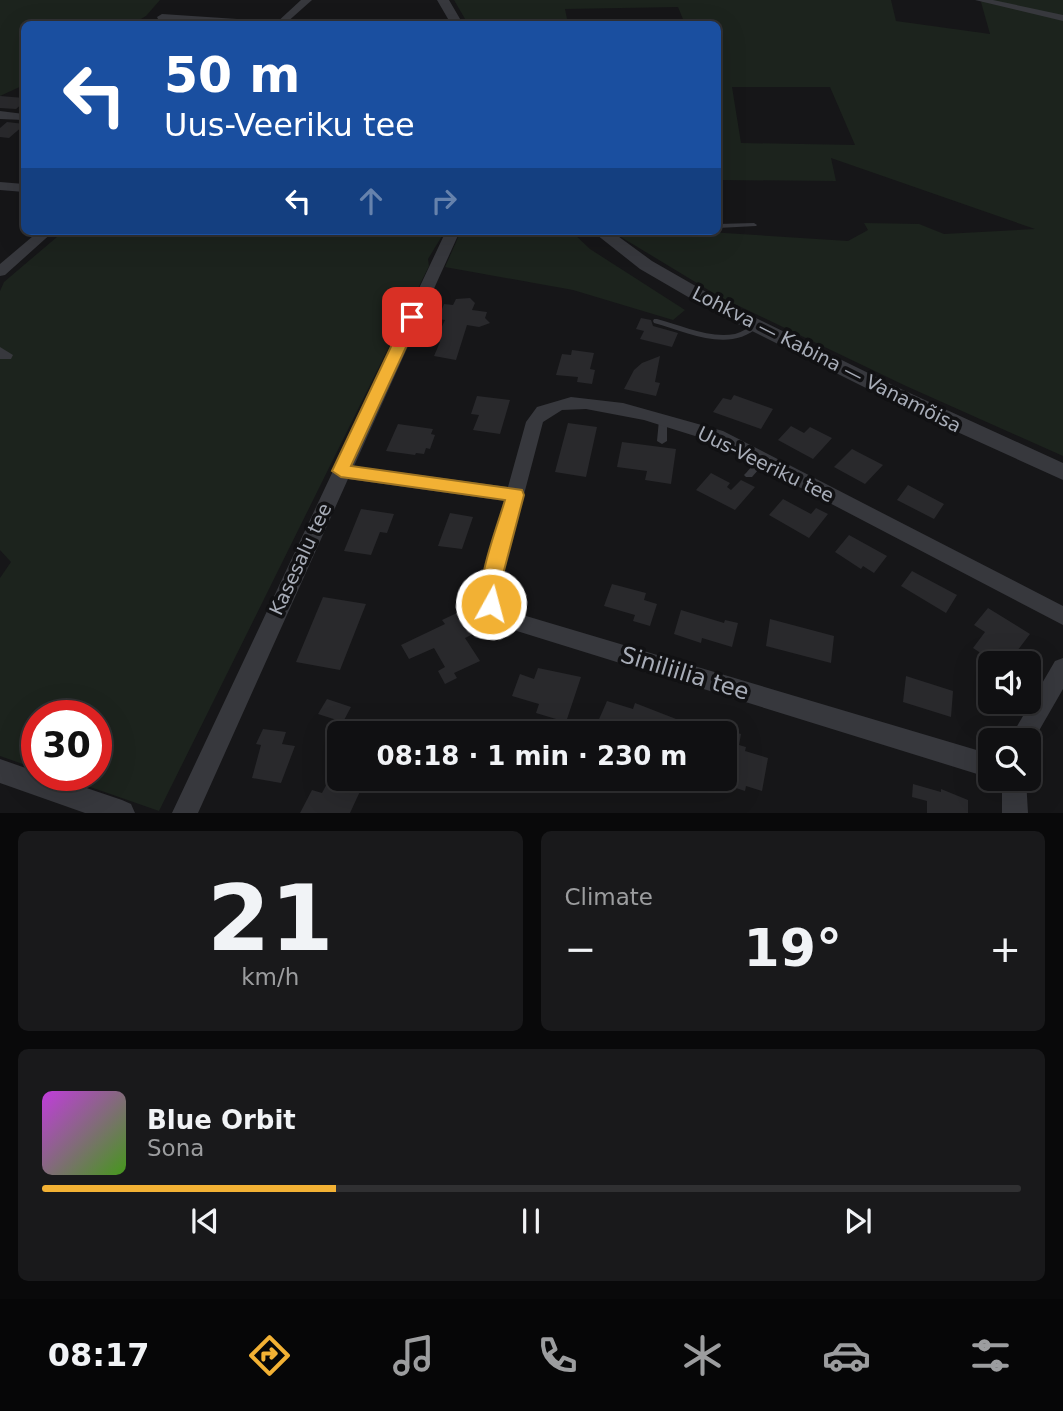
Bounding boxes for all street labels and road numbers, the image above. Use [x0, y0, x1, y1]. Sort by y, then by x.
street label: Lohkva — Kabina — Vanamõisa [689, 281, 965, 437]
street label: Uus-Veeriku tee [694, 421, 838, 507]
street label: Kasesalu tee [264, 499, 336, 619]
street label: Siniliilia tee [618, 641, 752, 705]

